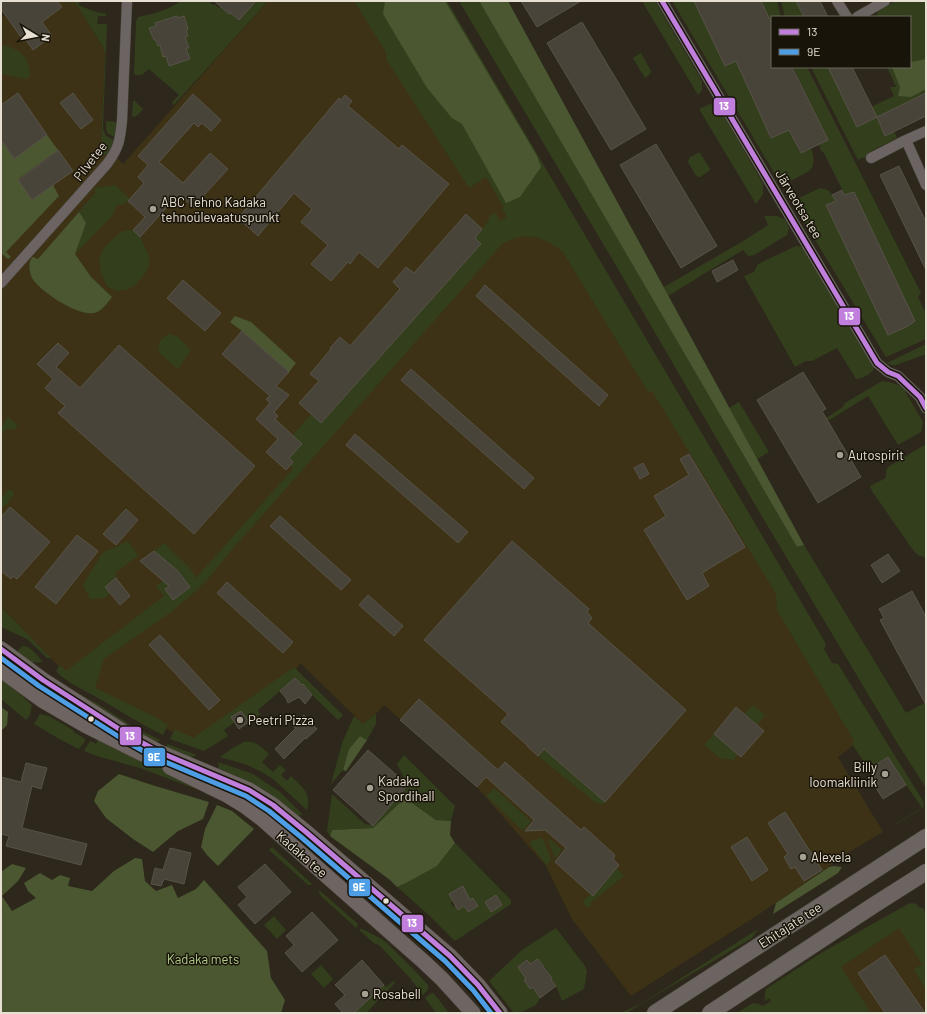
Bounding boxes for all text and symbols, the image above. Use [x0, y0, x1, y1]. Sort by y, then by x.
north arrow [16, 16, 56, 56]
legend [771, 16, 911, 68]
text: 13 [807, 24, 817, 38]
text: N [39, 33, 53, 43]
text: 9E [807, 44, 821, 58]
line badge: 13 [713, 97, 736, 116]
text: 13 [719, 99, 729, 112]
street label: Pilvetee [70, 138, 110, 184]
street label: Järveotsa tee [772, 167, 826, 241]
place label: ABC Tehno Kadaka tehnoülevaatuspunkt [161, 194, 280, 225]
marker: ABC Tehno Kadaka tehnoülevaatuspunkt [148, 204, 158, 214]
line badge: 13 [838, 307, 861, 326]
text: 13 [844, 309, 854, 322]
place label: Autospirit [848, 447, 904, 463]
marker: Autospirit [835, 450, 845, 460]
place label: Peetri Pizza [248, 712, 314, 728]
unlabelled marker [86, 714, 96, 724]
marker: Peetri Pizza [235, 715, 245, 725]
line badge: 13 [119, 726, 142, 746]
text: 13 [125, 729, 135, 742]
line badge: 9E [143, 747, 166, 767]
text: 9E [148, 750, 161, 763]
place label: Billy loomakliinik [809, 759, 877, 790]
marker: Billy loomakliinik [880, 769, 890, 779]
place label: Kadaka Spordihall [378, 773, 434, 804]
marker: Kadaka Spordihall [365, 783, 375, 793]
street label: Kadaka tee [273, 828, 331, 881]
place label: Alexela [811, 849, 851, 865]
marker: Alexela [798, 852, 808, 862]
line badge: 9E [348, 878, 371, 897]
text: 9E [353, 880, 366, 893]
unlabelled marker [381, 896, 391, 906]
street label: Ehitajate tee [756, 899, 825, 951]
line badge: 13 [401, 914, 424, 933]
text: 13 [407, 916, 417, 929]
park label: Kadaka mets [167, 951, 239, 967]
place label: Rosabell [373, 986, 421, 1002]
marker: Rosabell [360, 989, 370, 999]

